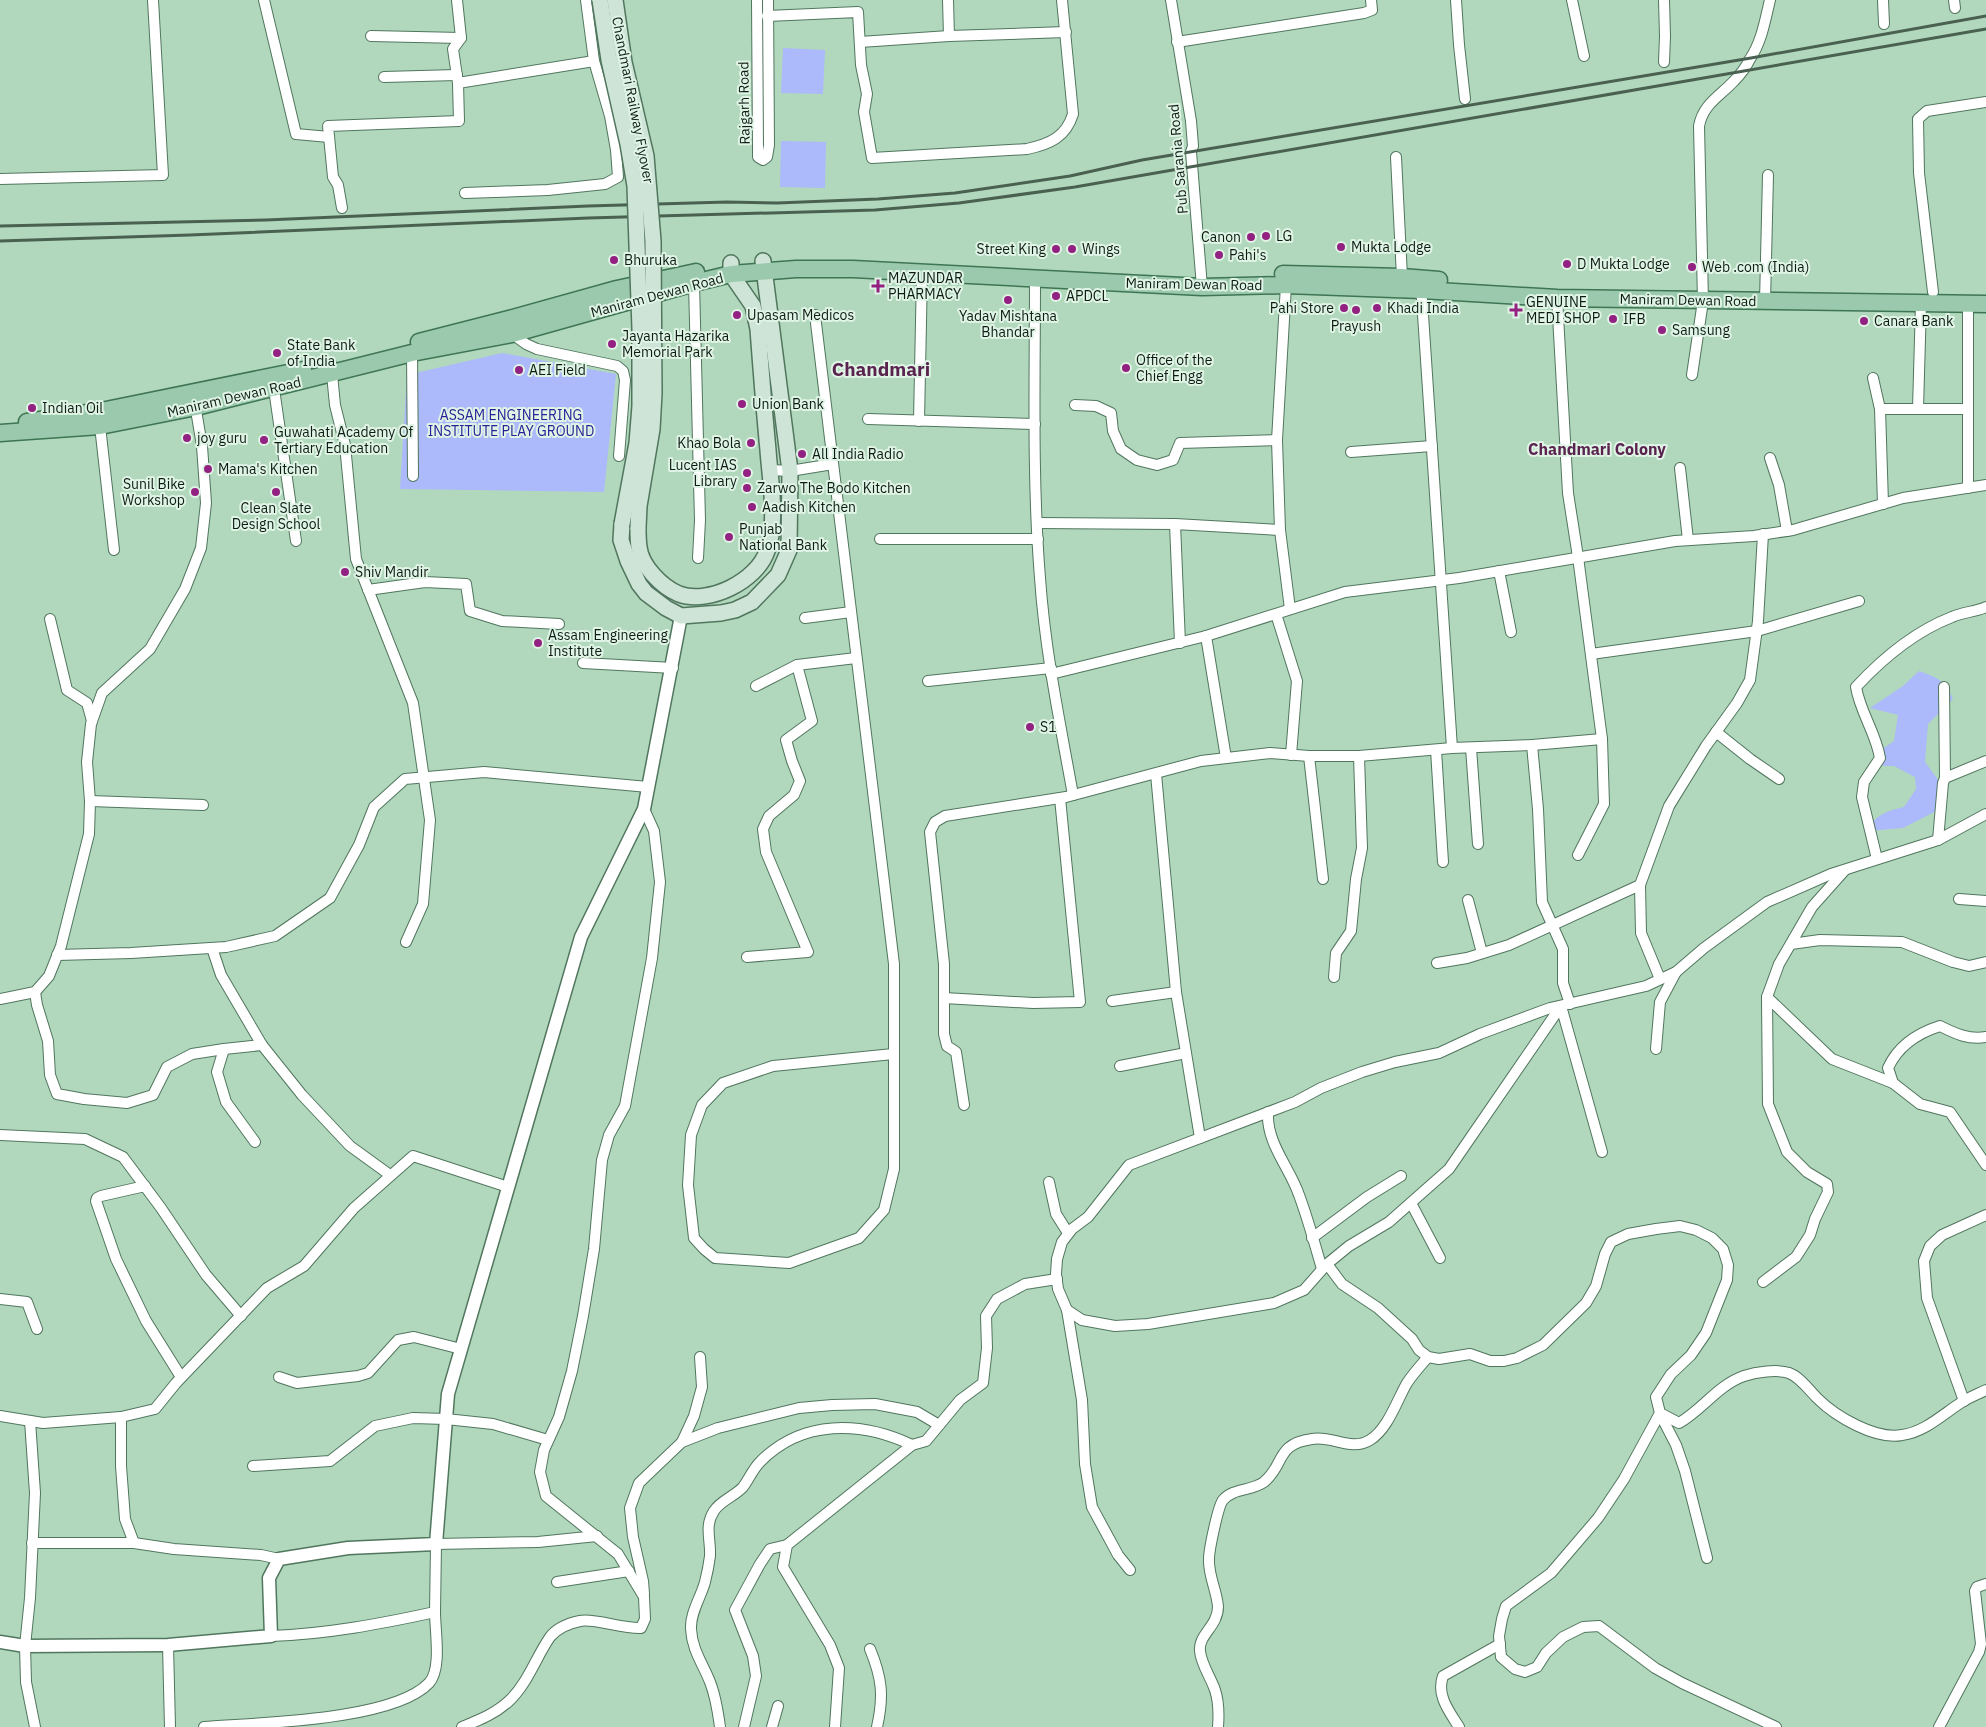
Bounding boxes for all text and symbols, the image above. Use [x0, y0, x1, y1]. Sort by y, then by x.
street label: Chandmari Railway Flyover [608, 15, 658, 185]
street label: Rajgarh Road [734, 61, 754, 145]
street label: Pub Sarania Road [1164, 103, 1192, 215]
place label: LG [1276, 227, 1292, 245]
place label: Canon [1201, 228, 1241, 246]
marker: LG [1260, 230, 1272, 242]
marker: Canon [1245, 231, 1257, 243]
place label: Mukta Lodge [1351, 238, 1431, 256]
place label: Street King [977, 240, 1047, 258]
place label: Wings [1082, 240, 1120, 258]
marker: Mukta Lodge [1335, 241, 1347, 253]
marker: Street King [1050, 243, 1062, 255]
marker: Wings [1066, 243, 1078, 255]
place label: Pahi's [1229, 246, 1267, 264]
marker: Pahi's [1213, 249, 1225, 261]
place label: Bhuruka [624, 251, 677, 269]
marker: Bhuruka [608, 254, 620, 266]
place label: D Mukta Lodge [1577, 255, 1670, 273]
marker: D Mukta Lodge [1561, 258, 1573, 270]
place label: Web .com (India) [1702, 258, 1809, 276]
marker: Web .com (India) [1686, 261, 1698, 273]
street label: Maniram Dewan Road [589, 269, 725, 321]
place label: MAZUNDAR PHARMACY [888, 269, 963, 303]
street label: Maniram Dewan Road [1125, 274, 1263, 294]
marker: MAZUNDAR PHARMACY [872, 280, 884, 292]
place label: APDCL [1066, 287, 1109, 305]
marker: APDCL [1050, 290, 1062, 302]
street label: Maniram Dewan Road [1619, 290, 1757, 310]
place label: GENUINE MEDI SHOP [1526, 293, 1600, 327]
marker: Yadav Mishtana Bhandar [1002, 294, 1014, 306]
place label: Pahi Store [1270, 299, 1334, 317]
place label: Khadi India [1387, 299, 1459, 317]
marker: Pahi Store [1338, 302, 1350, 314]
marker: Khadi India [1371, 302, 1383, 314]
marker: Prayush [1350, 304, 1362, 316]
marker: GENUINE MEDI SHOP [1510, 304, 1522, 316]
place label: Upasam Medicos [747, 306, 854, 324]
place label: Yadav Mishtana Bhandar [959, 307, 1058, 341]
marker: Upasam Medicos [731, 309, 743, 321]
place label: IFB [1623, 310, 1646, 328]
place label: Canara Bank [1874, 312, 1954, 330]
marker: IFB [1607, 313, 1619, 325]
marker: Canara Bank [1858, 315, 1870, 327]
place label: Prayush [1331, 317, 1381, 335]
place label: Samsung [1672, 321, 1731, 339]
marker: Samsung [1656, 324, 1668, 336]
place label: Jayanta Hazarika Memorial Park [622, 327, 730, 361]
place label: State Bank of India [287, 336, 356, 370]
marker: Jayanta Hazarika Memorial Park [606, 338, 618, 350]
marker: State Bank of India [271, 347, 283, 359]
place label: Office of the Chief Engg [1136, 351, 1213, 385]
district label: Chandmari [832, 357, 930, 381]
place label: AEI Field [529, 361, 586, 379]
marker: Office of the Chief Engg [1120, 362, 1132, 374]
marker: AEI Field [513, 364, 525, 376]
street label: Maniram Dewan Road [165, 373, 303, 421]
place label: Union Bank [752, 395, 825, 413]
marker: Union Bank [736, 398, 748, 410]
place label: Indian Oil [42, 399, 103, 417]
marker: Indian Oil [26, 402, 38, 414]
park label: ASSAM ENGINEERING INSTITUTE PLAY GROUND [428, 406, 594, 440]
place label: Guwahati Academy Of Tertiary Education [274, 423, 414, 457]
place label: joy guru [197, 429, 247, 447]
marker: joy guru [181, 432, 193, 444]
marker: Guwahati Academy Of Tertiary Education [258, 434, 270, 446]
place label: Khao Bola [677, 434, 742, 452]
marker: Khao Bola [745, 437, 757, 449]
district label: Chandmari Colony [1528, 439, 1666, 459]
place label: All India Radio [812, 445, 904, 463]
marker: All India Radio [796, 448, 808, 460]
place label: Lucent IAS Library [669, 456, 737, 490]
place label: Mama's Kitchen [218, 460, 318, 478]
marker: Mama's Kitchen [202, 463, 214, 475]
marker: Lucent IAS Library [741, 467, 753, 479]
place label: Sunil Bike Workshop [122, 475, 185, 509]
place label: Zarwo The Bodo Kitchen [757, 479, 911, 497]
marker: Zarwo The Bodo Kitchen [741, 482, 753, 494]
marker: Sunil Bike Workshop [189, 486, 201, 498]
marker: Clean Slate Design School [270, 486, 282, 498]
place label: Aadish Kitchen [762, 498, 856, 516]
place label: Clean Slate Design School [232, 499, 321, 533]
marker: Aadish Kitchen [746, 501, 758, 513]
place label: Punjab National Bank [739, 520, 828, 554]
marker: Punjab National Bank [723, 531, 735, 543]
place label: Shiv Mandir [355, 563, 428, 581]
marker: Shiv Mandir [339, 566, 351, 578]
place label: Assam Engineering Institute [548, 626, 668, 660]
marker: Assam Engineering Institute [532, 637, 544, 649]
place label: S1 [1040, 718, 1057, 736]
marker: S1 [1024, 721, 1036, 733]

